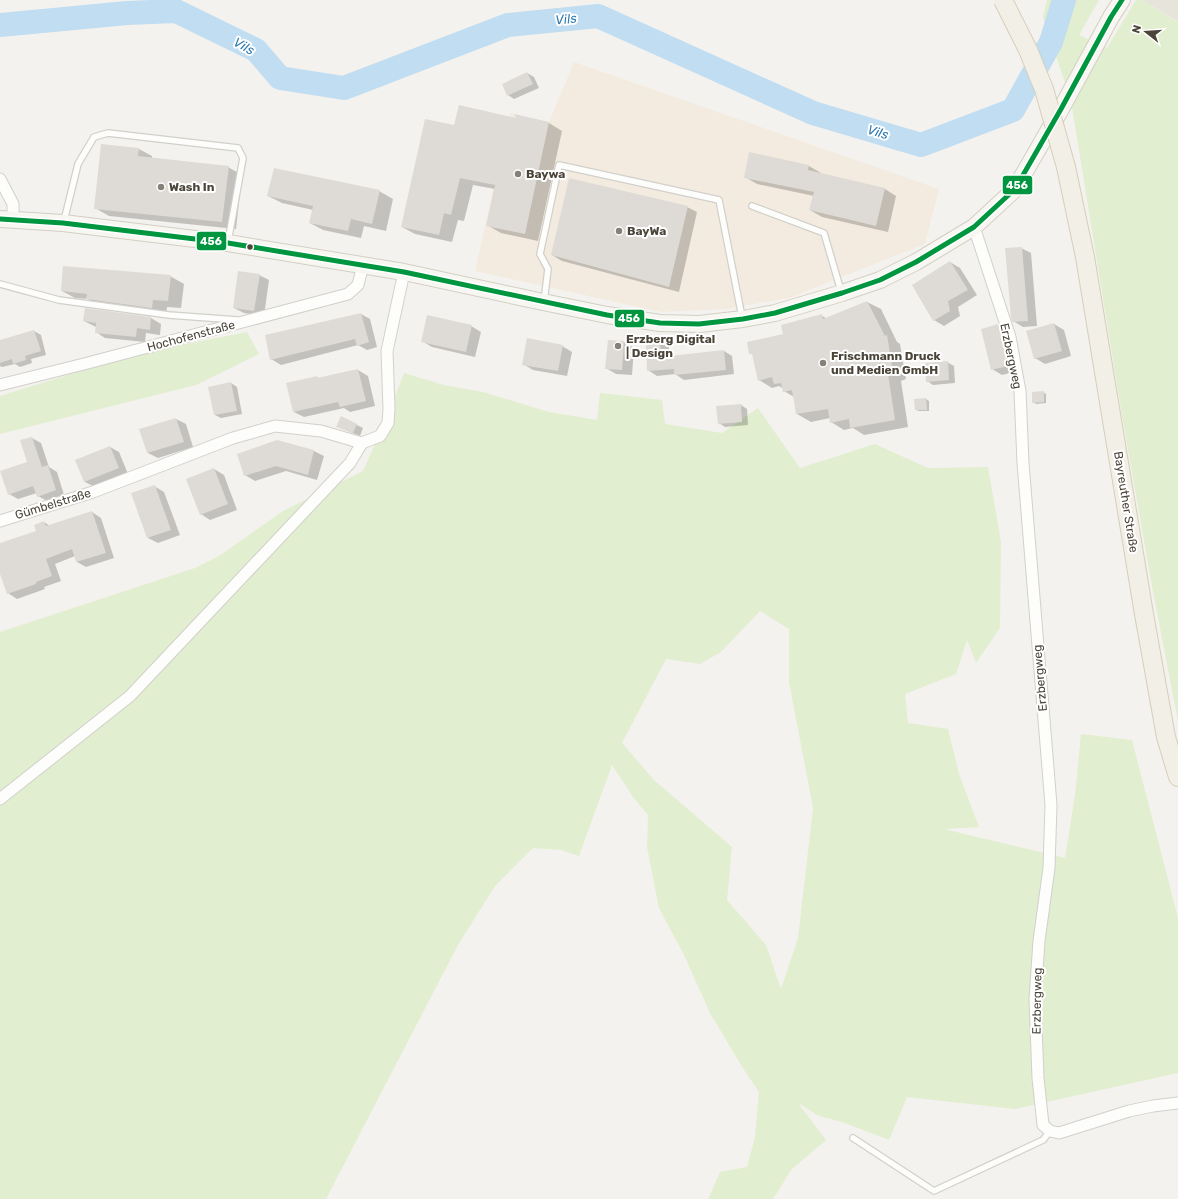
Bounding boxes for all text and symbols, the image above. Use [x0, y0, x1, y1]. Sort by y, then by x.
water label: Vils [555, 10, 578, 28]
north arrow [1126, 12, 1166, 52]
text: N [1130, 23, 1144, 35]
water label: Vils [231, 34, 257, 58]
water label: Vils [866, 122, 891, 142]
place label: Baywa [526, 167, 565, 181]
marker: Baywa [513, 169, 523, 179]
line badge: 456 [1002, 175, 1033, 195]
text: 456 [1006, 179, 1028, 192]
place label: Wash In [169, 180, 215, 194]
marker: Wash In [156, 182, 166, 192]
place label: BayWa [627, 224, 666, 238]
marker: BayWa [614, 226, 624, 236]
line badge: 456 [196, 231, 227, 251]
text: 456 [200, 235, 222, 248]
unlabelled marker [245, 242, 255, 252]
line badge: 456 [614, 309, 645, 328]
text: 456 [618, 312, 640, 325]
street label: Hochofenstraße [146, 317, 237, 354]
street label: Erzbergweg [997, 322, 1025, 390]
place label: Erzberg Digital | Design [626, 332, 715, 360]
marker: Erzberg Digital | Design [613, 341, 623, 351]
place label: Frischmann Druck und Medien GmbH [831, 349, 941, 377]
marker: Frischmann Druck und Medien GmbH [818, 358, 828, 368]
street label: Bayreuther Straße [1111, 450, 1141, 554]
street label: Gümbelstraße [13, 486, 93, 522]
street label: Erzbergweg [1030, 644, 1050, 712]
street label: Erzbergweg [1029, 968, 1045, 1034]

